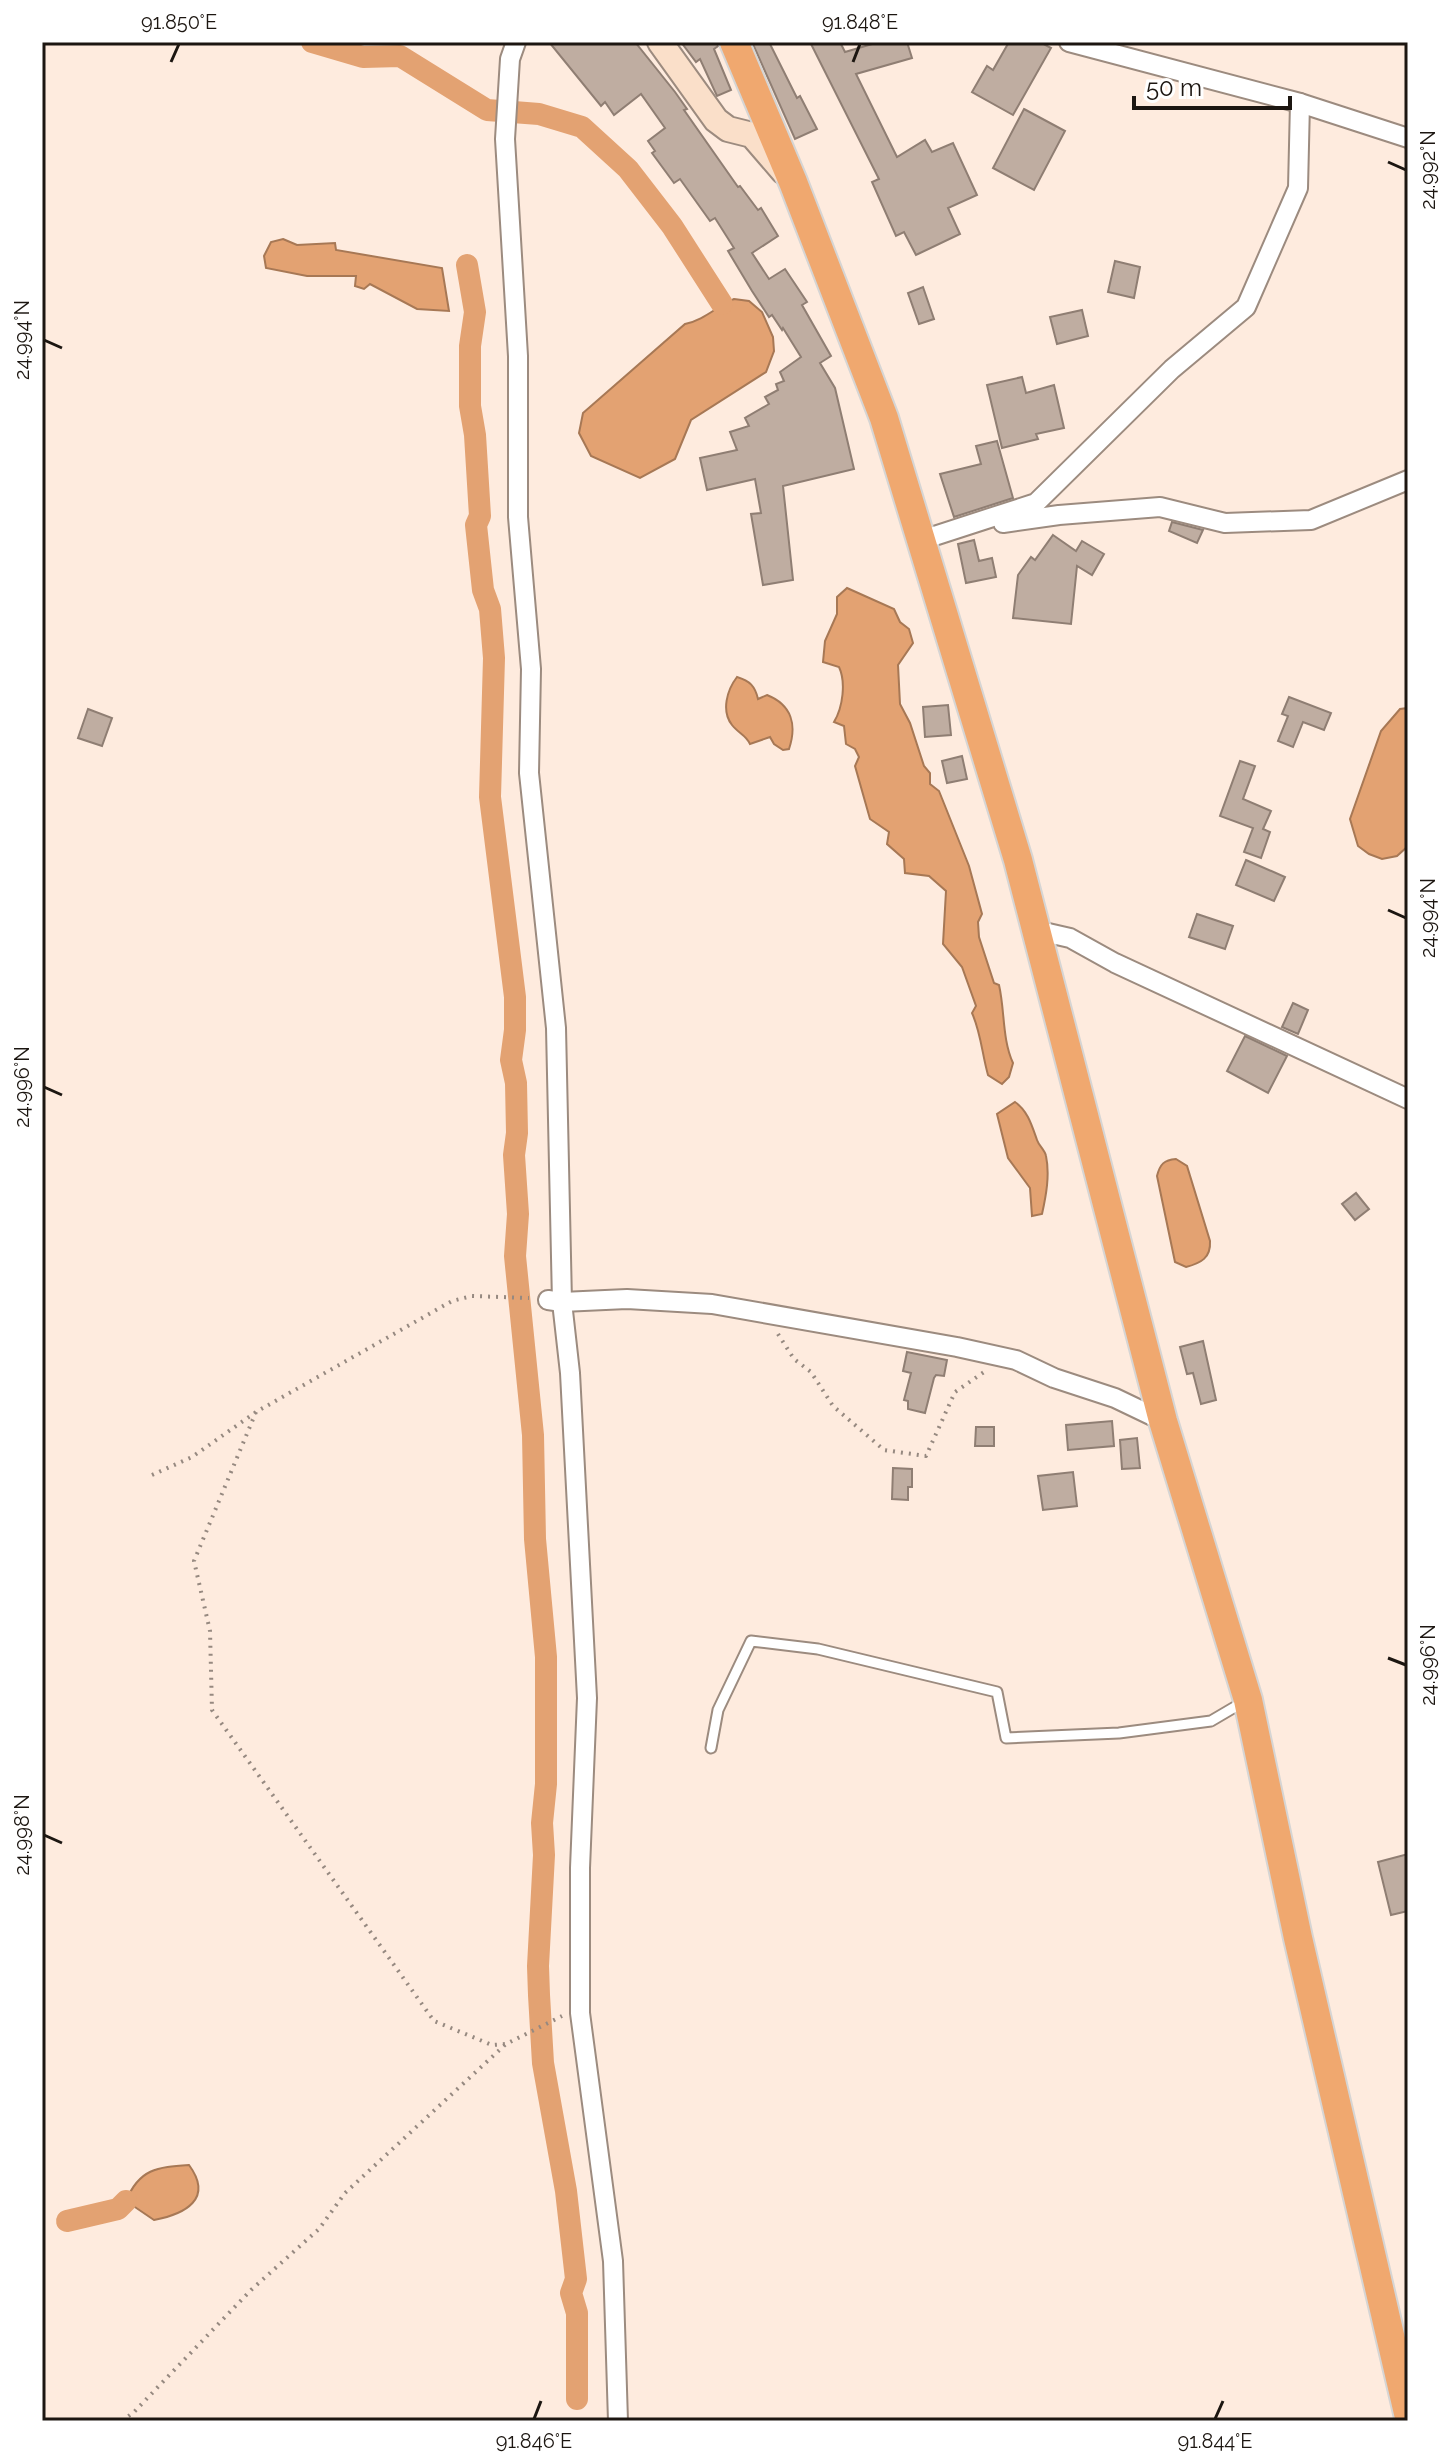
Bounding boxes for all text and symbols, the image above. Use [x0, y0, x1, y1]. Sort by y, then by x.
text: 91.850°E [141, 10, 217, 34]
text: 91.848°E [822, 10, 898, 34]
scale bar [1134, 60, 1290, 110]
text: 50 m [1146, 73, 1202, 102]
text: 24.992°N [1416, 130, 1440, 210]
text: 24.994°N [10, 300, 34, 380]
text: 24.994°N [1416, 878, 1440, 958]
text: 24.996°N [10, 1046, 34, 1128]
text: 24.996°N [1416, 1624, 1440, 1706]
text: 24.998°N [10, 1794, 34, 1876]
text: 91.846°E [496, 2429, 572, 2453]
text: 91.844°E [1177, 2429, 1253, 2453]

